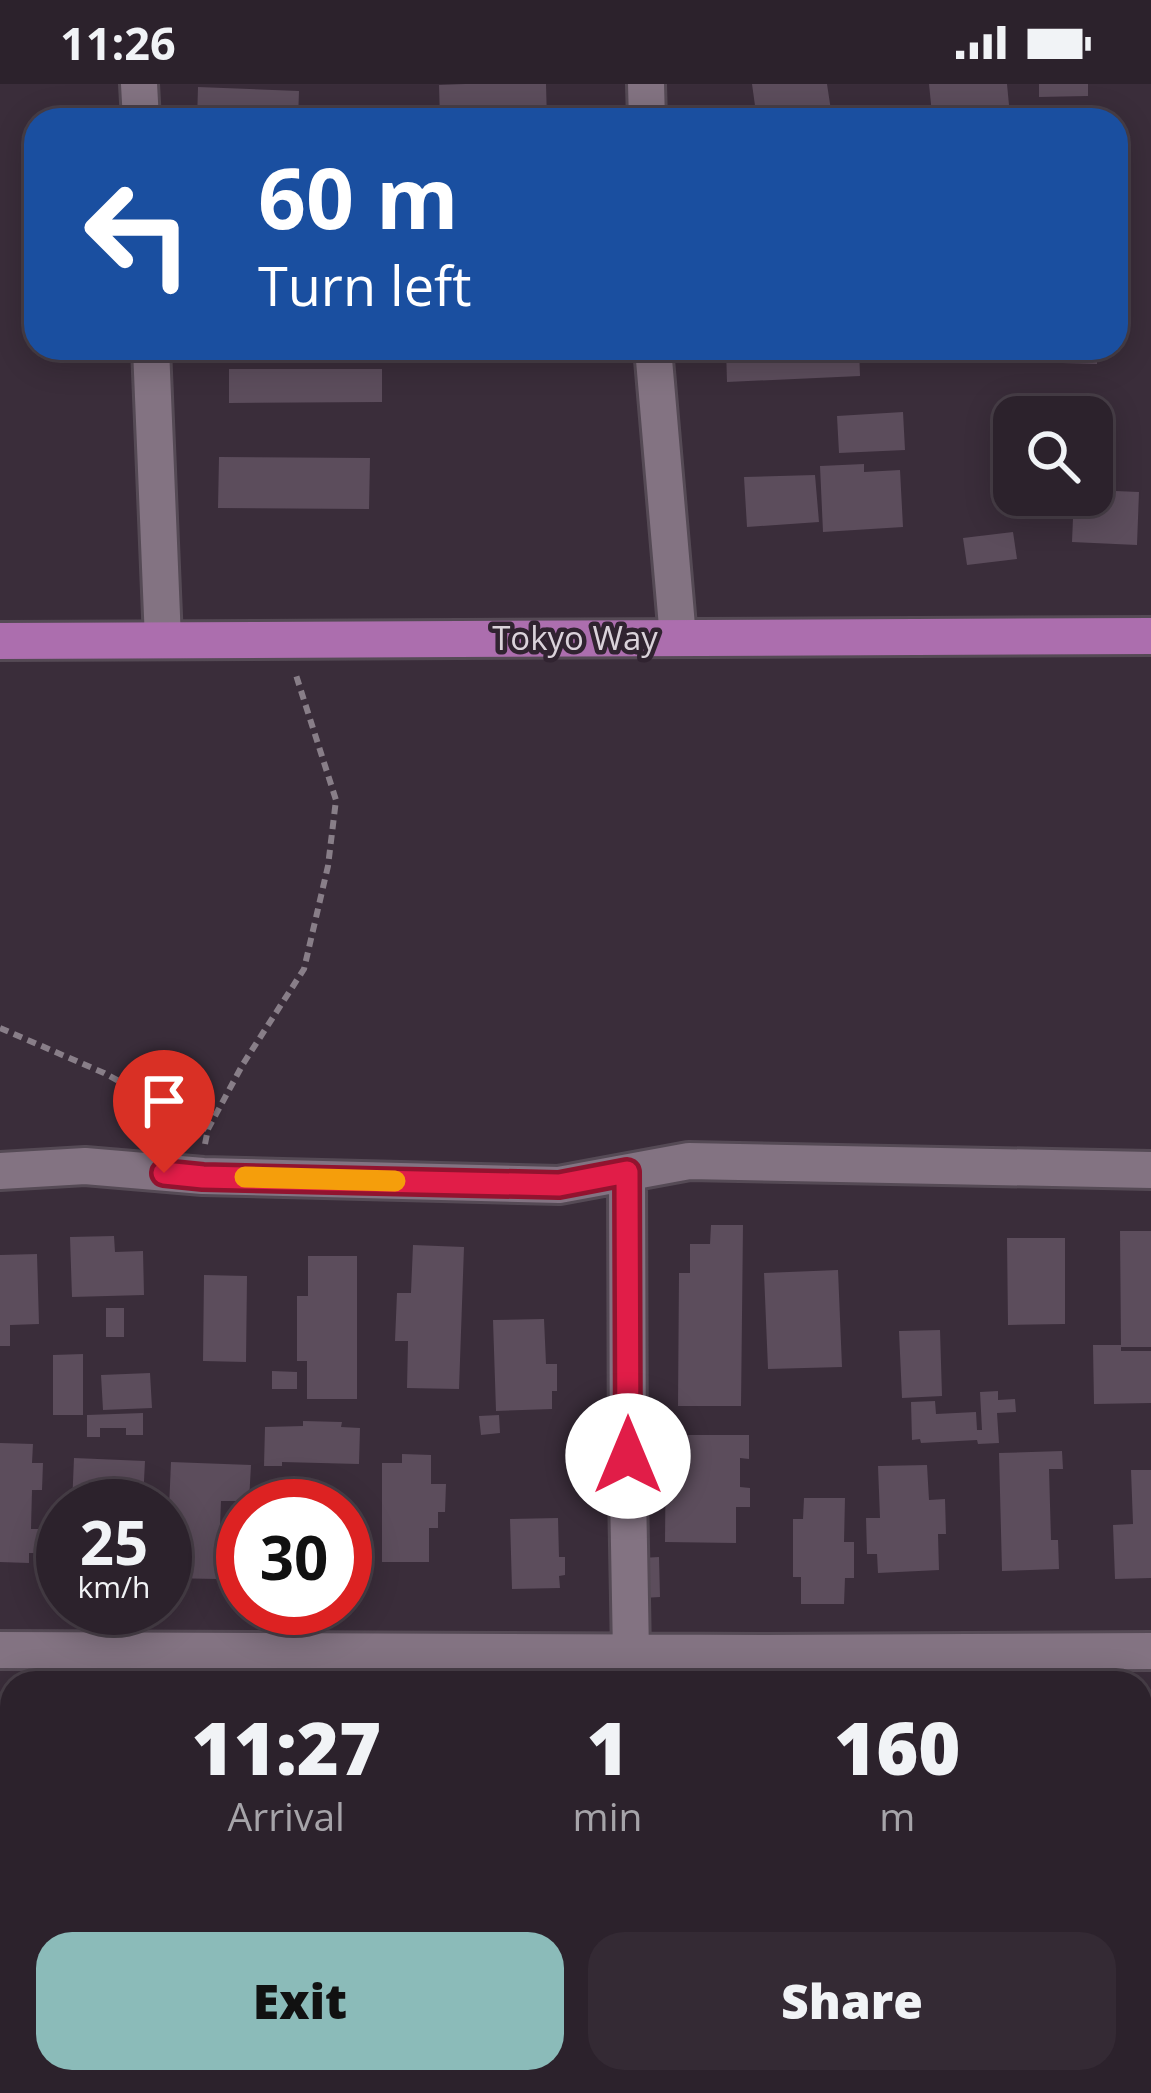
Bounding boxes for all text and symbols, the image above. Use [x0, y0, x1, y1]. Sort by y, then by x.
text: 11:26 [60, 12, 176, 73]
text: 60 m [258, 139, 458, 254]
icon: left [60, 156, 216, 312]
text: Turn left [258, 248, 471, 322]
map controls [993, 396, 1113, 516]
button: search [993, 396, 1113, 516]
street label: Tokyo Way [492, 615, 658, 660]
pin [113, 1050, 215, 1173]
icon: arrive [131, 1068, 197, 1134]
position arrow [565, 1393, 691, 1519]
speed limit sign: 30 [216, 1479, 372, 1635]
text: 25 [80, 1501, 148, 1583]
text: km/h [78, 1566, 150, 1607]
text: 11:27 [192, 1698, 381, 1796]
text: 1 [586, 1698, 629, 1796]
text: 160 [834, 1698, 961, 1796]
text: Arrival [228, 1789, 345, 1842]
text: min [573, 1789, 642, 1842]
text: m [879, 1789, 915, 1842]
button: Exit [36, 1932, 564, 2070]
button: Share [588, 1932, 1116, 2070]

